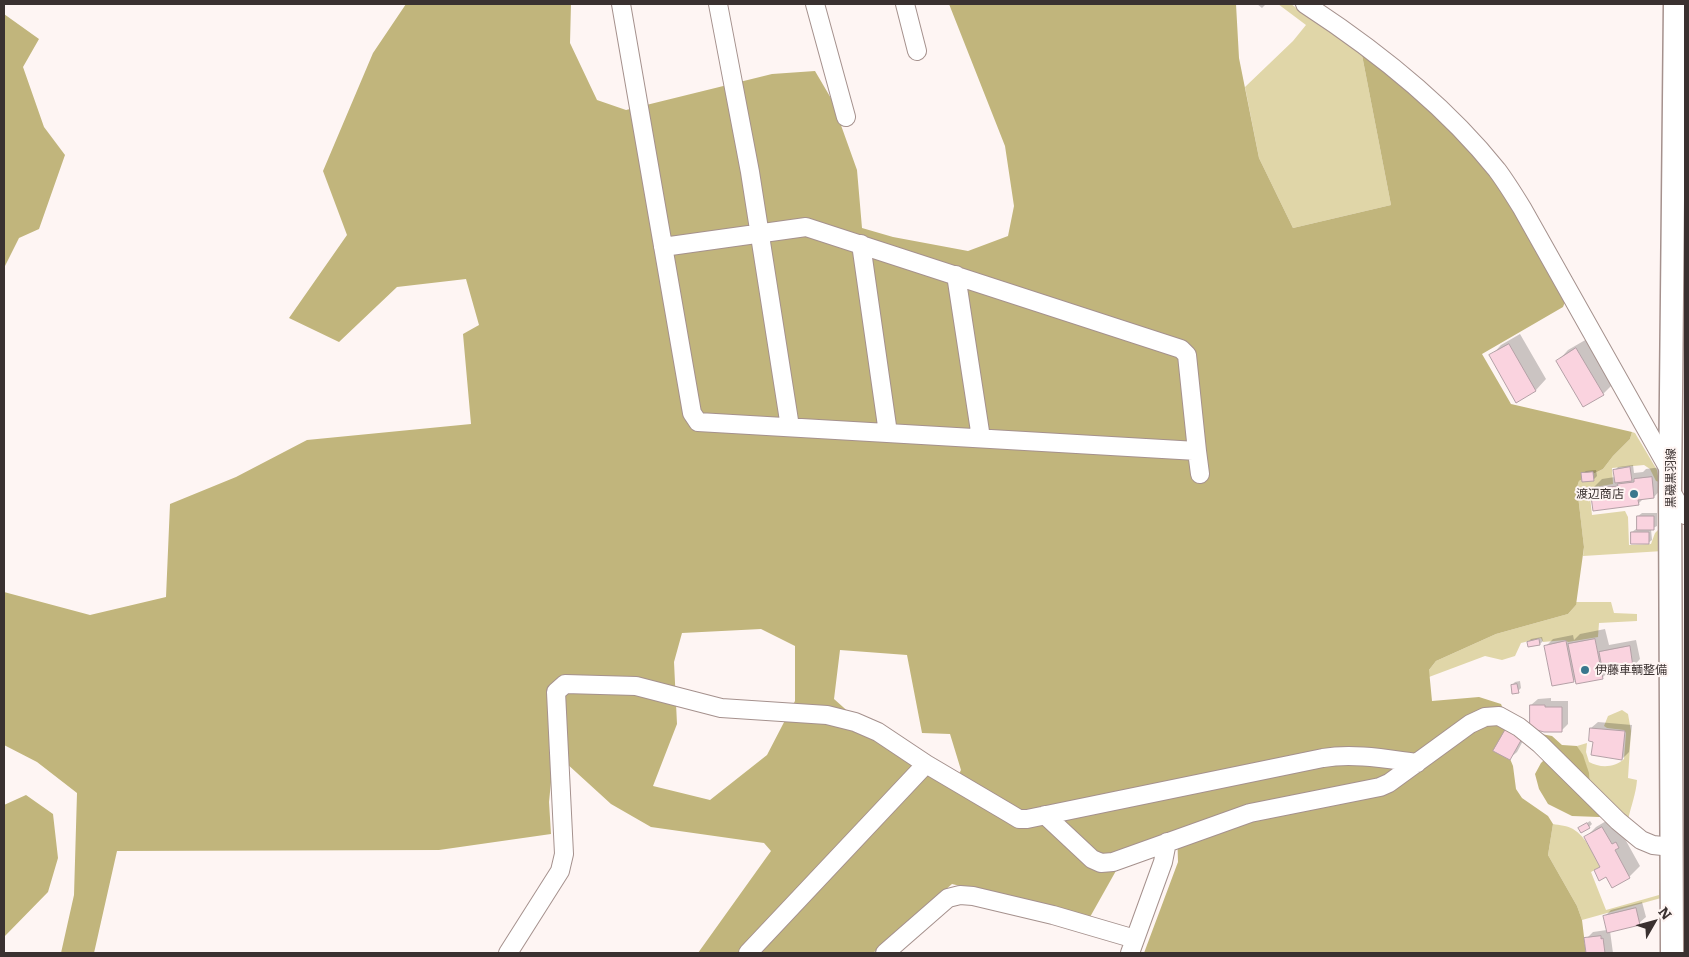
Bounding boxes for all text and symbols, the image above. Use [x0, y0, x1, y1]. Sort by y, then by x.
street label: 黒磯黒羽線 [1664, 448, 1678, 508]
place label: 渡辺商店 [1576, 487, 1624, 501]
marker: 渡辺商店 [1628, 488, 1640, 500]
place label: 伊藤車輌整備 [1595, 663, 1667, 677]
marker: 伊藤車輌整備 [1579, 664, 1591, 676]
north arrow [1629, 897, 1679, 947]
text: N [1654, 902, 1677, 924]

